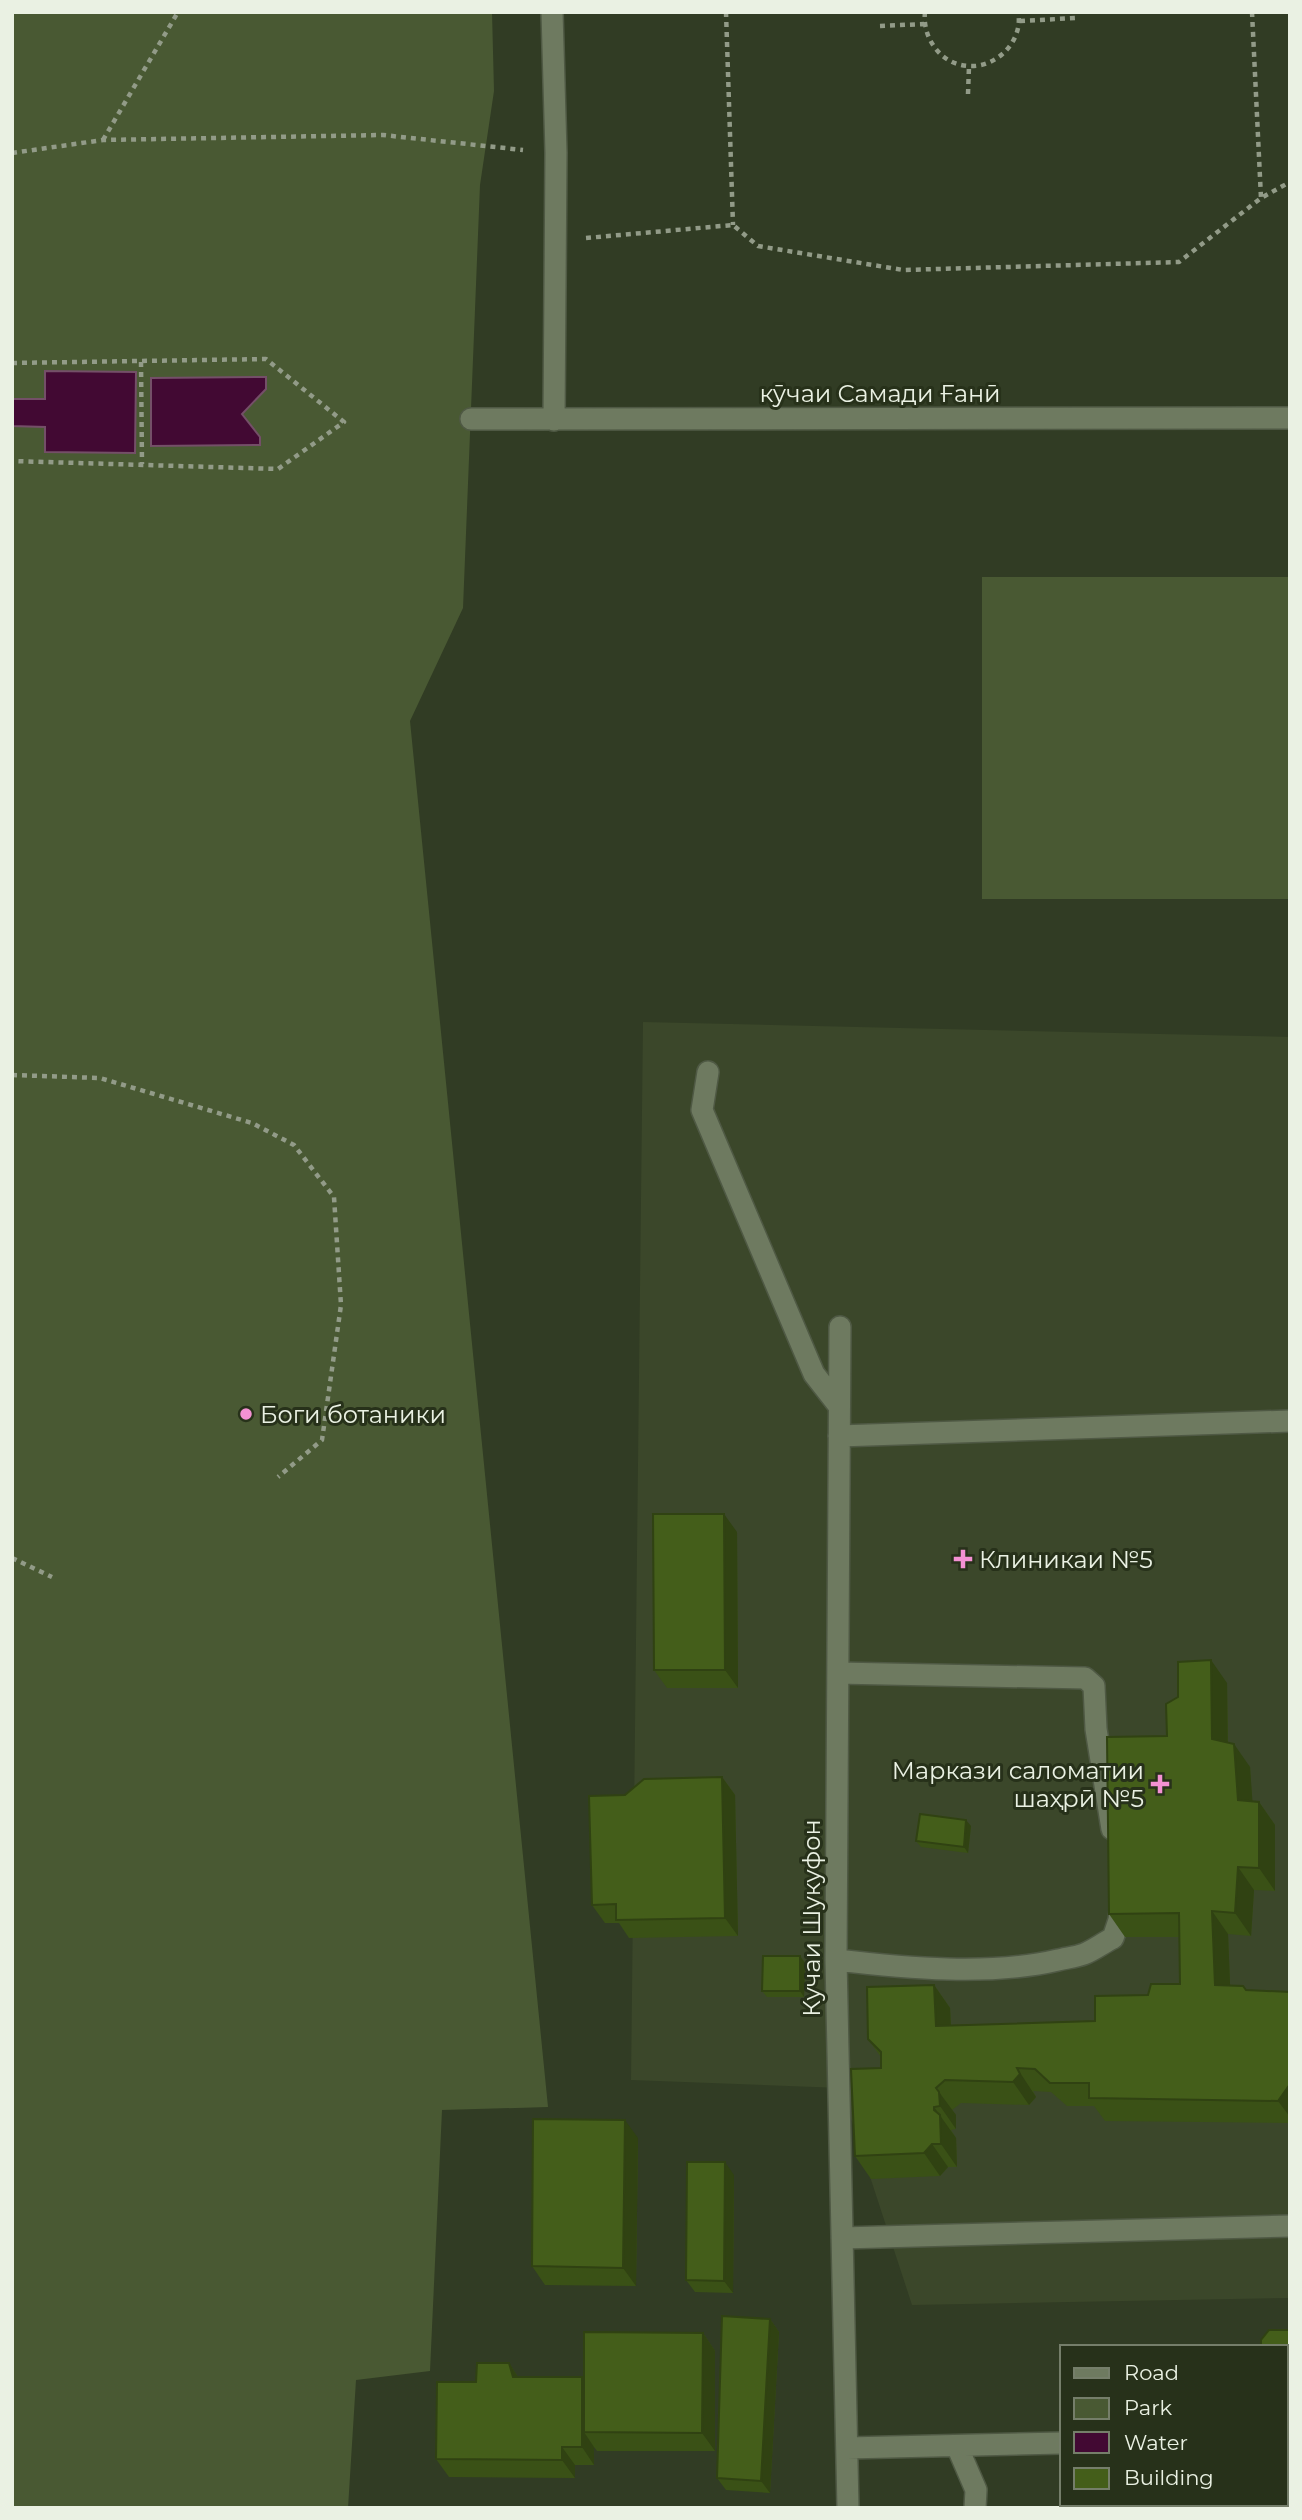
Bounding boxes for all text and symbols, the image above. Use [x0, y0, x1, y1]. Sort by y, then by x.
street label: кӯчаи Самади Ғанӣ [759, 379, 1001, 408]
place label: Боги ботаники [260, 1400, 446, 1429]
marker: Боги ботаники [238, 1406, 254, 1422]
place label: Клиникаи №5 [979, 1545, 1153, 1574]
marker: Клиникаи №5 [953, 1549, 973, 1569]
place label: Маркази саломатии шаҳрӣ №5 [892, 1756, 1144, 1813]
marker: Маркази саломатии шаҳрӣ №5 [1150, 1774, 1170, 1794]
street label: Кучаи Шукуфон [797, 1819, 826, 2017]
legend [1060, 2345, 1288, 2506]
text: Road [1124, 2360, 1179, 2385]
text: Park [1124, 2395, 1172, 2420]
text: Water [1124, 2430, 1188, 2455]
text: Building [1124, 2465, 1214, 2490]

